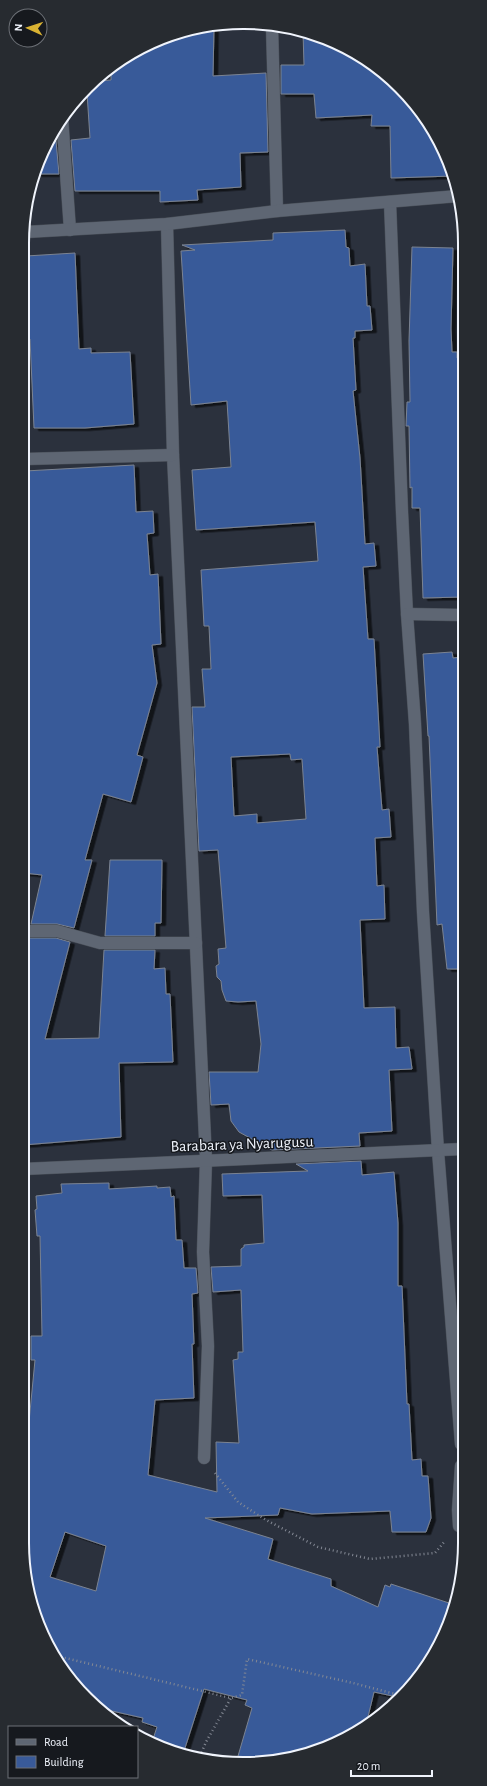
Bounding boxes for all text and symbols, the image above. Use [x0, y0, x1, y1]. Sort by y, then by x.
north arrow [8, 8, 48, 48]
text: N [13, 23, 24, 32]
street label: Barabara ya Nyarugusu [170, 1134, 314, 1155]
legend [8, 1726, 138, 1778]
text: Road [44, 1736, 68, 1748]
scale bar [351, 1752, 432, 1778]
text: Building [44, 1756, 84, 1768]
text: 20 m [357, 1760, 380, 1772]

